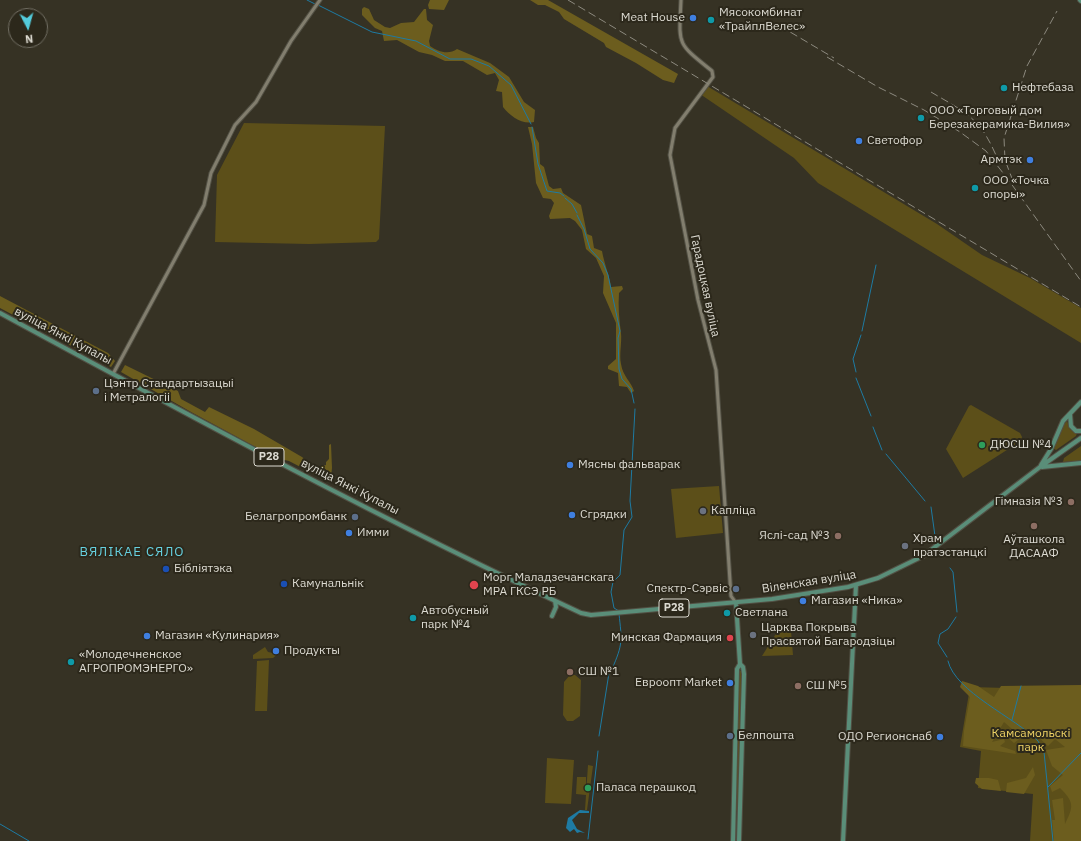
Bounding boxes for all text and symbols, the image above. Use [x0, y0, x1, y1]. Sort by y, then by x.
place label: Мясокомбинат «ТрайплВелес» [719, 6, 805, 34]
north arrow [8, 8, 48, 48]
place label: Meat House [621, 11, 685, 25]
marker: Meat House [688, 13, 698, 23]
marker: Мясокомбинат «ТрайплВелес» [706, 15, 716, 25]
text: N [24, 32, 34, 46]
place label: Нефтебаза [1012, 81, 1074, 95]
marker: Нефтебаза [999, 83, 1009, 93]
place label: ООО «Торговый дом Березакерамика-Вилия» [929, 104, 1070, 132]
marker: ООО «Торговый дом Березакерамика-Вилия» [916, 113, 926, 123]
place label: Светофор [867, 134, 923, 148]
marker: Светофор [854, 136, 864, 146]
place label: Армтэк [981, 153, 1022, 167]
marker: Армтэк [1025, 155, 1035, 165]
place label: ООО «Точка опоры» [983, 174, 1049, 202]
marker: ООО «Точка опоры» [970, 183, 980, 193]
street label: Гарадоцкая вуліца [687, 234, 723, 338]
street label: вуліца Янкі Купалы [12, 304, 114, 368]
place label: Цэнтр Стандартызацыі і Метралогіі [104, 377, 234, 405]
marker: Цэнтр Стандартызацыі і Метралогіі [91, 386, 101, 396]
place label: ДЮСШ №4 [990, 438, 1052, 452]
marker: ДЮСШ №4 [977, 440, 987, 450]
road number: Р28 [254, 448, 284, 466]
street label: вуліца Янкі Купалы [298, 456, 402, 518]
place label: Мясны фальварак [578, 458, 680, 472]
marker: Мясны фальварак [565, 460, 575, 470]
place label: Гімназія №3 [995, 495, 1063, 509]
marker: Гімназія №3 [1066, 497, 1076, 507]
place label: Капліца [711, 504, 756, 518]
marker: Капліца [698, 506, 708, 516]
place label: Сгрядки [580, 508, 627, 522]
place label: Белагропромбанк [245, 510, 347, 524]
marker: Сгрядки [567, 510, 577, 520]
marker: Белагропромбанк [350, 512, 360, 522]
marker: Аўташкола ДАСААФ [1029, 521, 1039, 531]
place label: Имми [357, 526, 389, 540]
marker: Имми [344, 528, 354, 538]
place label: Яслі-сад №3 [759, 529, 830, 543]
marker: Яслі-сад №3 [833, 531, 843, 541]
place label: Храм пратэстанцкі [913, 532, 987, 560]
place label: Аўташкола ДАСААФ [1003, 533, 1065, 561]
marker: Храм пратэстанцкі [900, 541, 910, 551]
district label: ВЯЛІКАЕ СЯЛО [80, 544, 184, 560]
place label: Бібліятэка [174, 562, 232, 576]
marker: Бібліятэка [161, 564, 171, 574]
street label: Віленская вуліца [761, 567, 857, 597]
place label: Морг Маладзечанскага МРА ГКСЭ РБ [483, 571, 614, 599]
place label: Камунальнік [292, 577, 364, 591]
marker: Камунальнік [279, 579, 289, 589]
marker: Морг Маладзечанскага МРА ГКСЭ РБ [468, 579, 480, 591]
place label: Спектр-Сэрвіс [646, 582, 728, 596]
marker: Спектр-Сэрвіс [731, 584, 741, 594]
place label: Магазин «Ника» [811, 594, 902, 608]
marker: Магазин «Ника» [798, 596, 808, 606]
road number: Р28 [659, 599, 689, 617]
place label: Автобусный парк №4 [421, 604, 489, 632]
place label: Светлана [735, 606, 788, 620]
marker: Светлана [722, 608, 732, 618]
marker: Автобусный парк №4 [408, 613, 418, 623]
place label: Царква Покрыва Прасвятой Багародзіцы [761, 621, 895, 649]
place label: Магазин «Кулинария» [155, 629, 279, 643]
marker: Царква Покрыва Прасвятой Багародзіцы [748, 630, 758, 640]
marker: Магазин «Кулинария» [142, 631, 152, 641]
place label: Минская Фармация [611, 631, 722, 645]
marker: Минская Фармация [725, 633, 735, 643]
place label: Продукты [284, 644, 340, 658]
marker: Продукты [271, 646, 281, 656]
place label: «Молодечненское АГРОПРОМЭНЕРГО» [79, 648, 193, 676]
marker: «Молодечненское АГРОПРОМЭНЕРГО» [66, 657, 76, 667]
place label: СШ №1 [578, 665, 619, 679]
marker: СШ №1 [565, 667, 575, 677]
place label: Евроопт Market [635, 676, 722, 690]
marker: Евроопт Market [725, 678, 735, 688]
place label: СШ №5 [806, 679, 847, 693]
marker: СШ №5 [793, 681, 803, 691]
park label: Камсамольскі парк [992, 727, 1070, 755]
place label: Белпошта [738, 729, 794, 743]
place label: ОДО Регионснаб [838, 730, 932, 744]
marker: Белпошта [725, 731, 735, 741]
marker: ОДО Регионснаб [935, 732, 945, 742]
place label: Паласа перашкод [596, 781, 696, 795]
marker: Паласа перашкод [583, 783, 593, 793]

